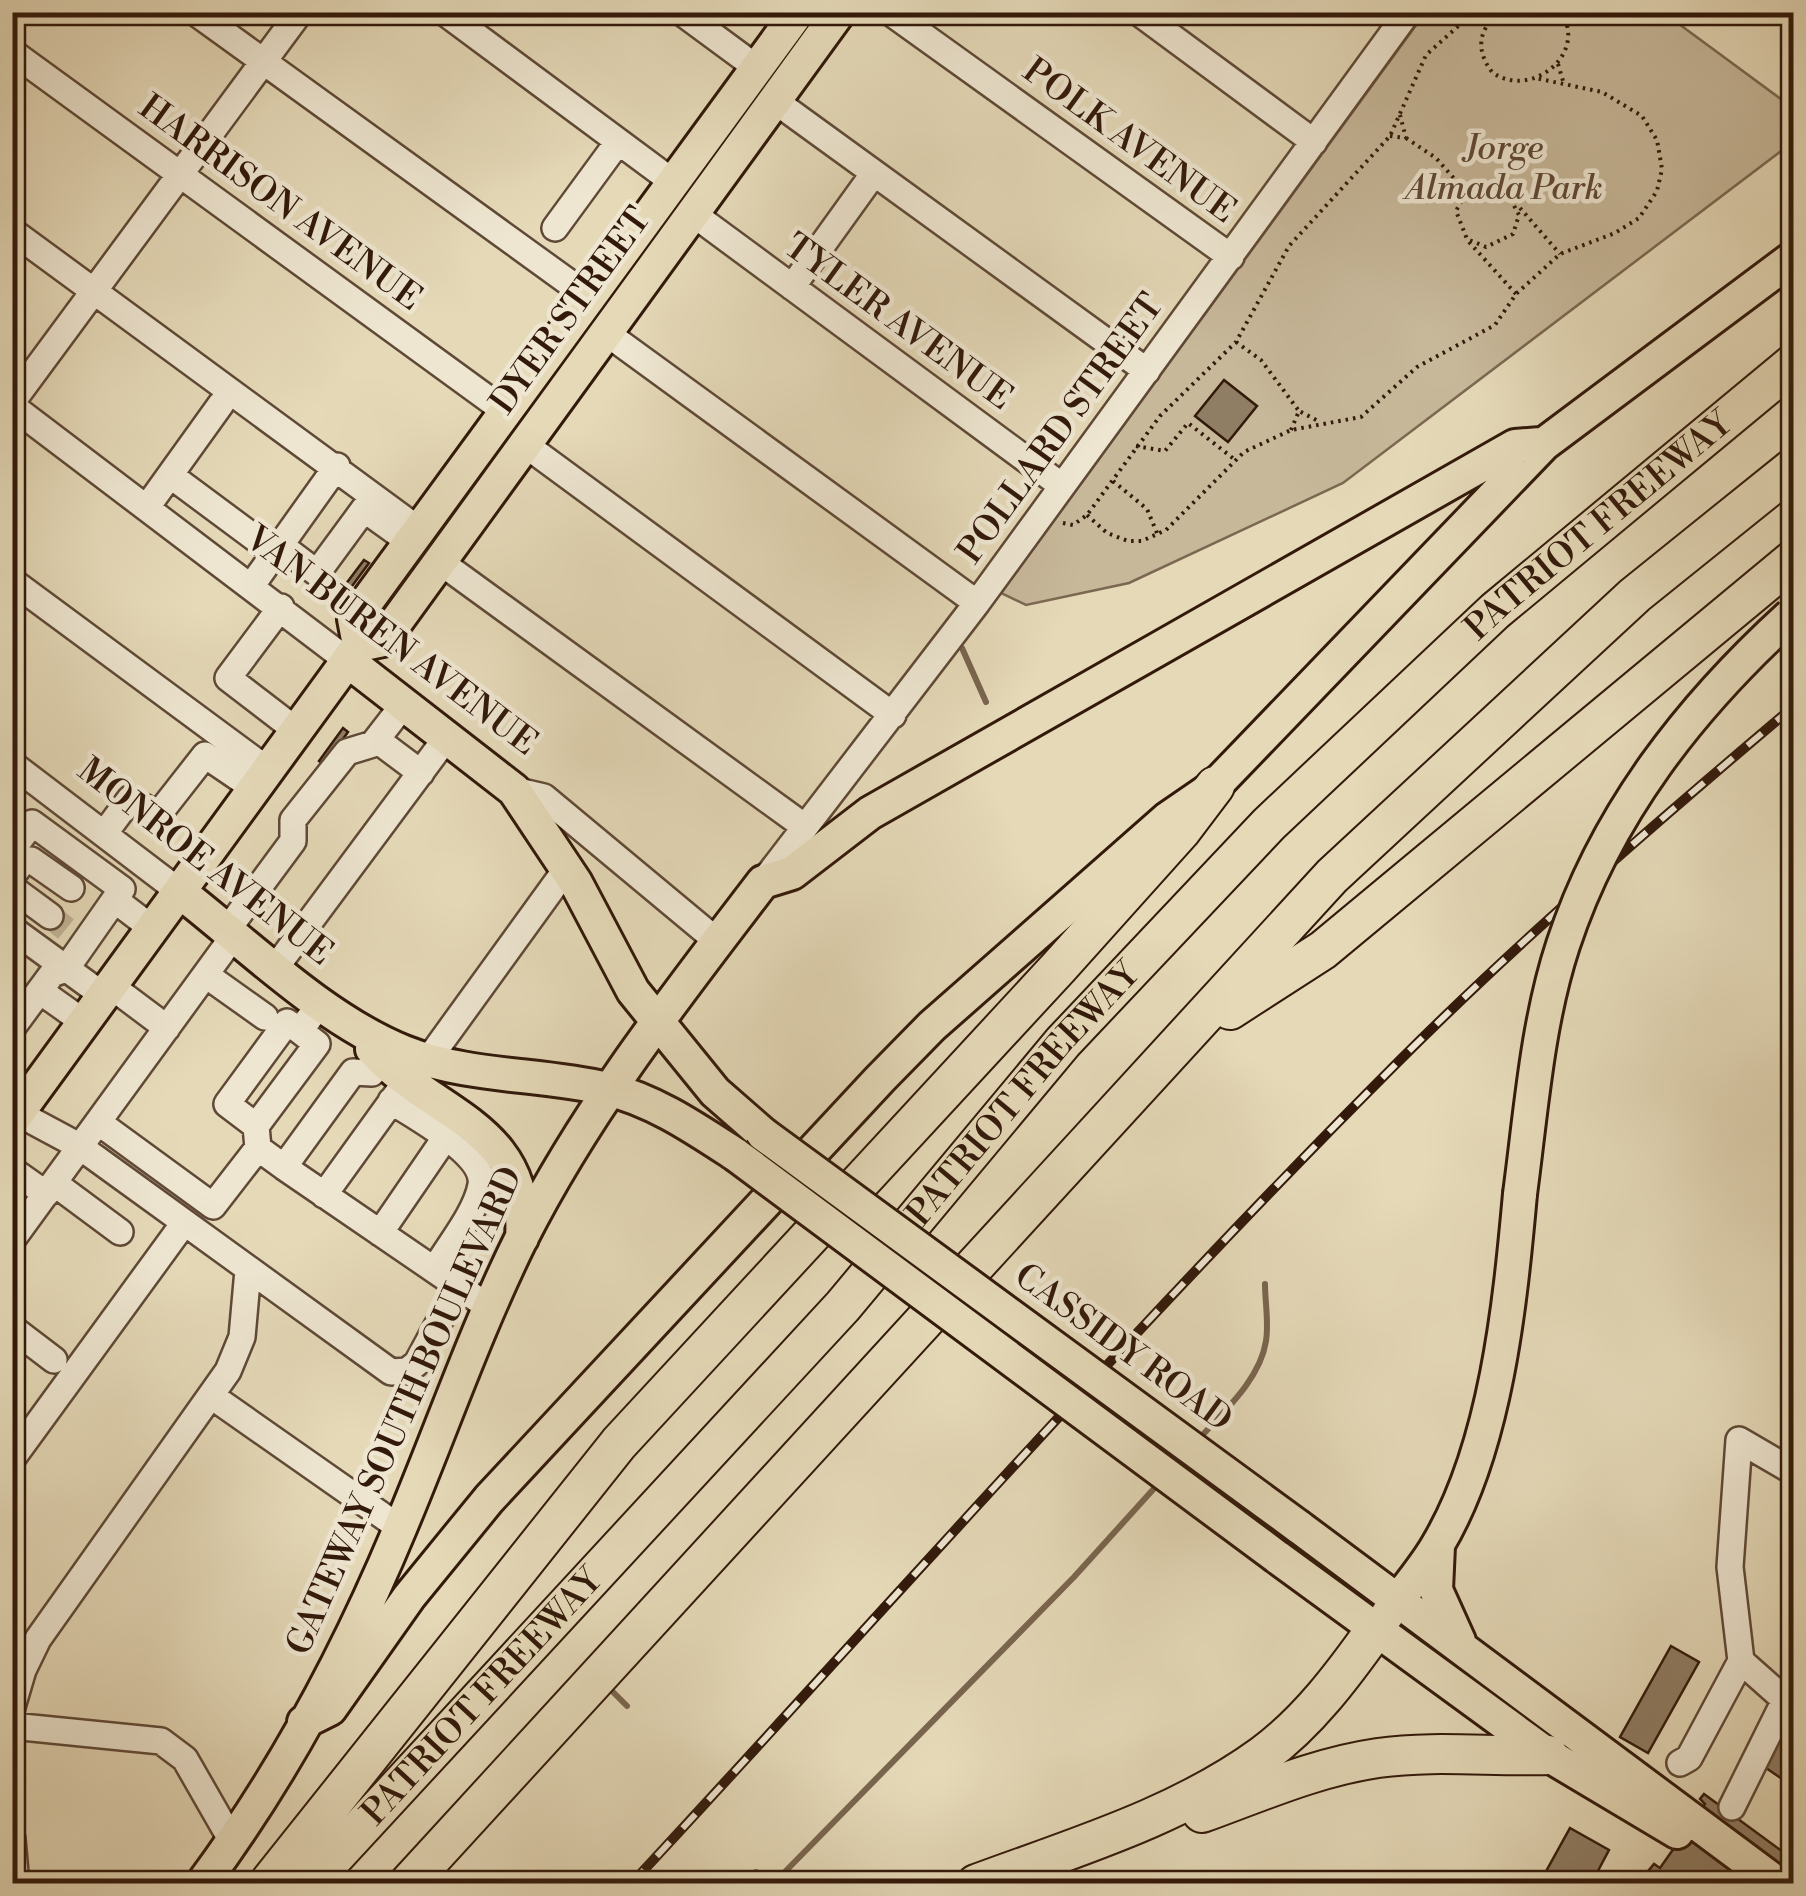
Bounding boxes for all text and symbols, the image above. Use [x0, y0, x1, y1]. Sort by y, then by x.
street label: POLK AVENUE [1014, 49, 1244, 233]
street label: HARRISON AVENUE [130, 86, 430, 320]
park label: Jorge Almada Park [1401, 127, 1603, 210]
street label: DYER STREET [482, 199, 660, 423]
street label: TYLER AVENUE [775, 225, 1021, 419]
street label: POLLARD STREET [949, 286, 1173, 572]
street label: PATRIOT FREEWAY [1456, 401, 1742, 649]
street label: VAN BUREN AVENUE [236, 517, 546, 765]
street label: MONROE AVENUE [69, 749, 341, 975]
street label: PATRIOT FREEWAY [897, 952, 1150, 1235]
street label: GATEWAY SOUTH BOULEVARD [278, 1160, 532, 1662]
street label: CASSIDY ROAD [1006, 1255, 1240, 1441]
street label: PATRIOT FREEWAY [353, 1558, 613, 1834]

